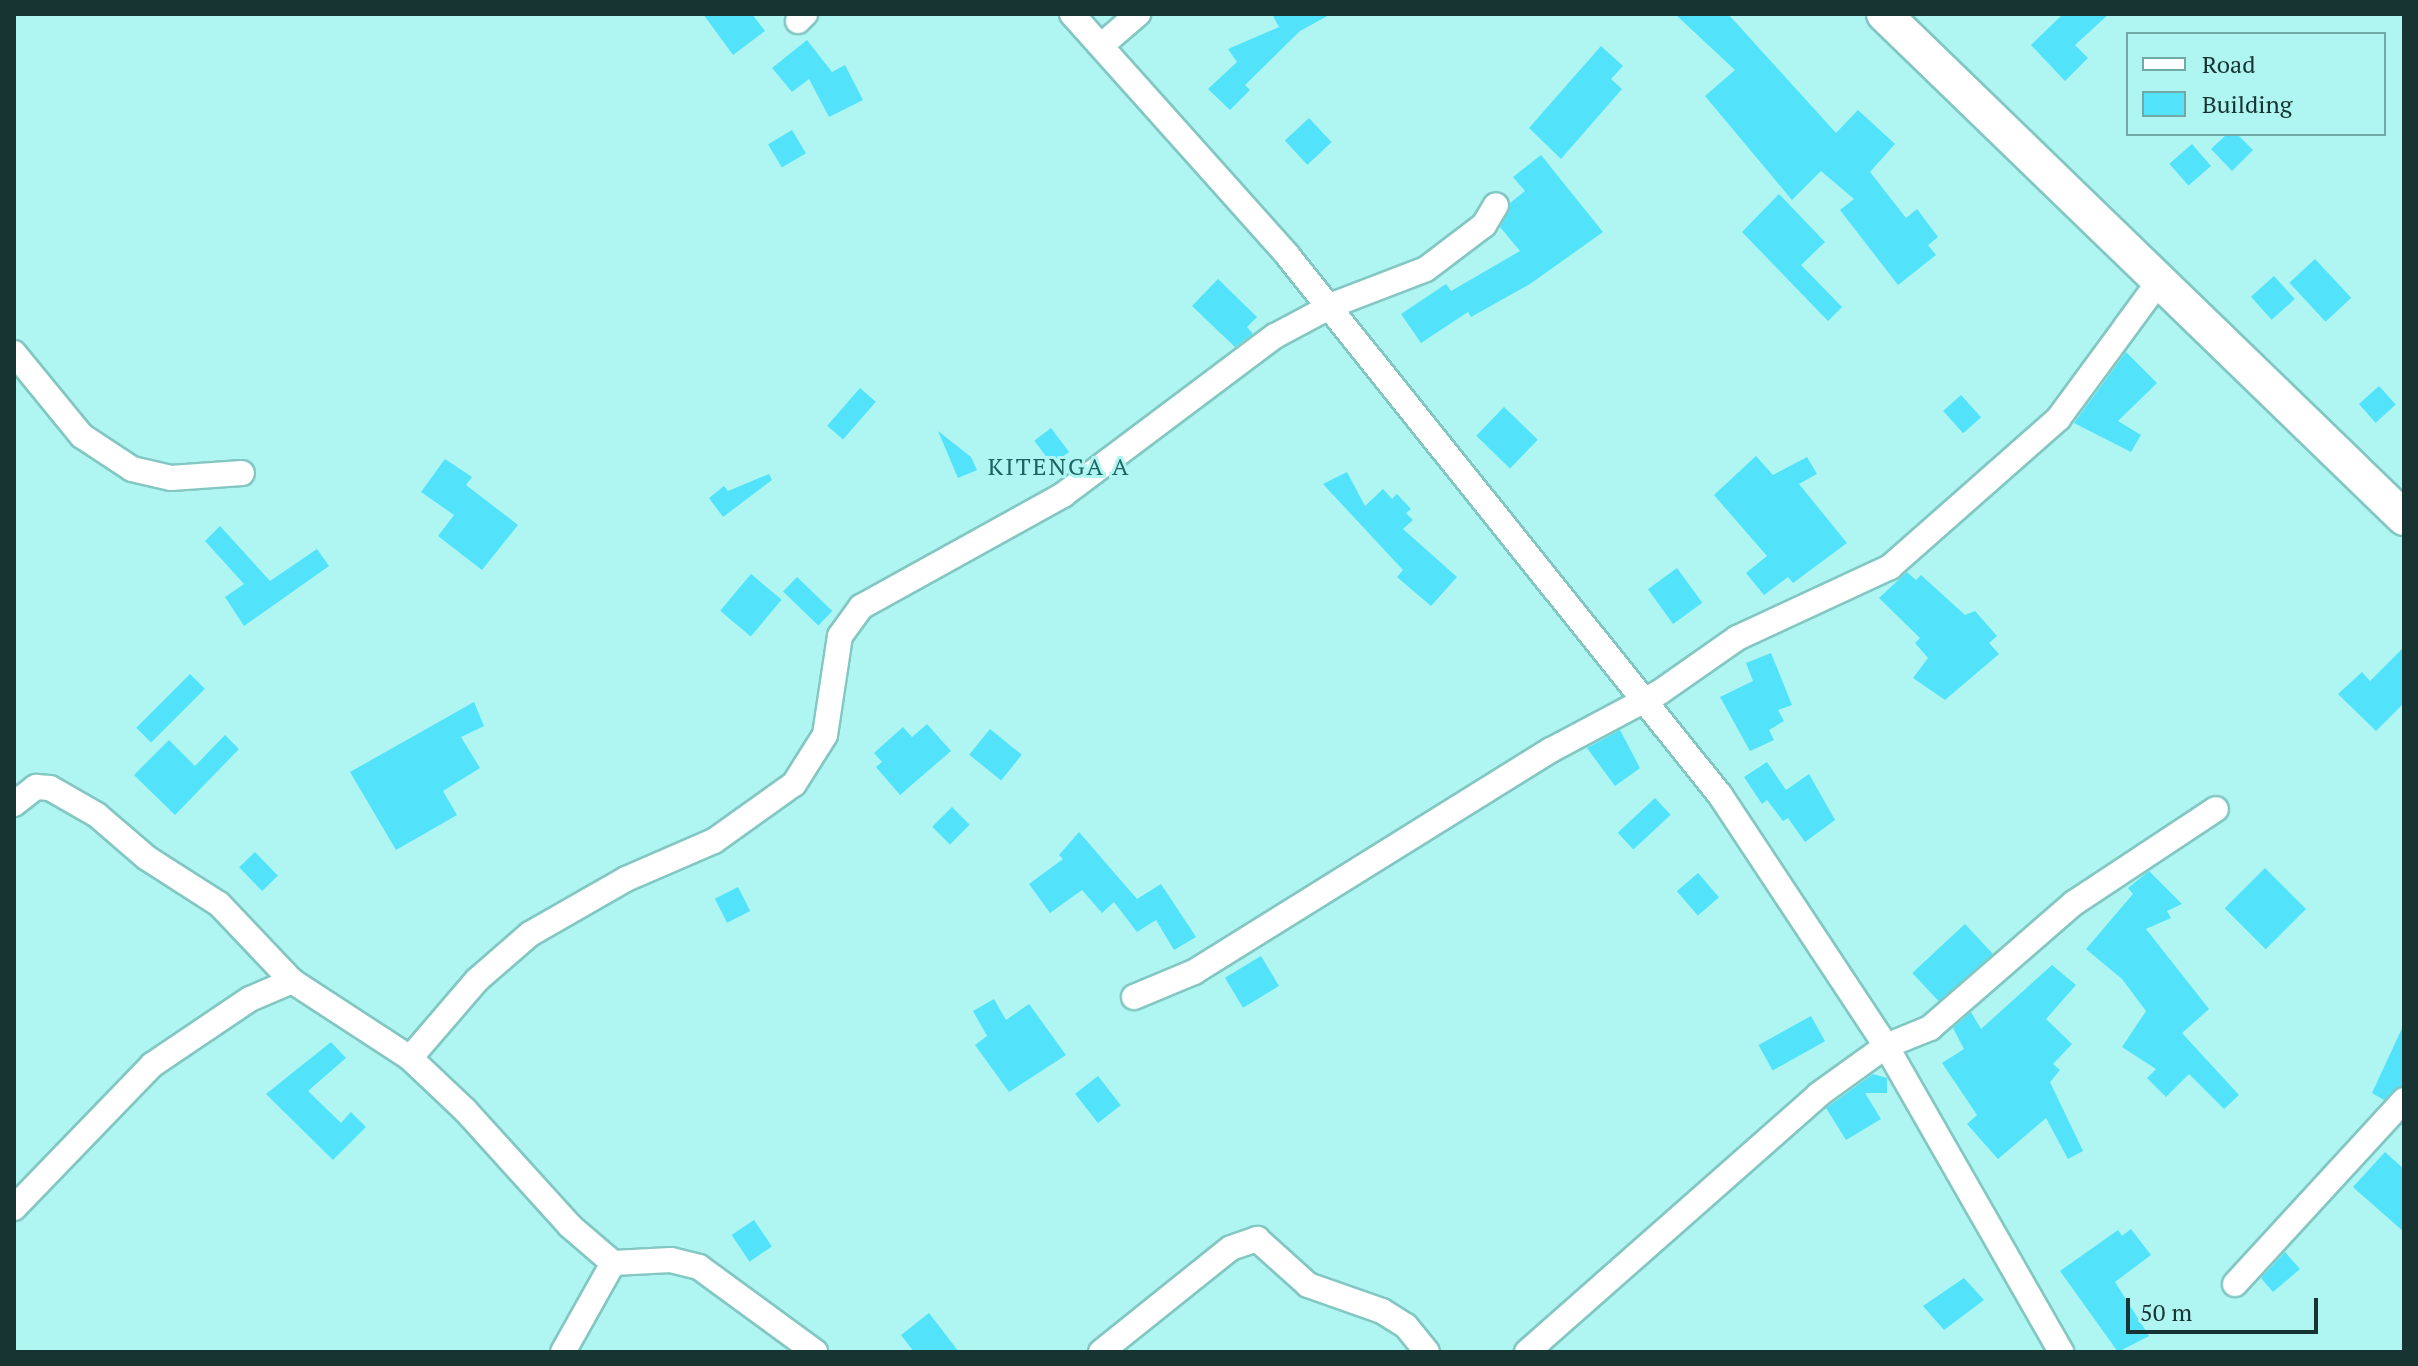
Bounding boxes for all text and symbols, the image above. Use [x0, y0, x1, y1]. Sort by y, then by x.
legend [2126, 32, 2386, 136]
text: Road [2202, 48, 2256, 80]
text: Building [2202, 88, 2292, 120]
district label: KITENGA A [987, 453, 1131, 481]
scale bar [2130, 1282, 2322, 1332]
text: 50 m [2140, 1296, 2192, 1328]

